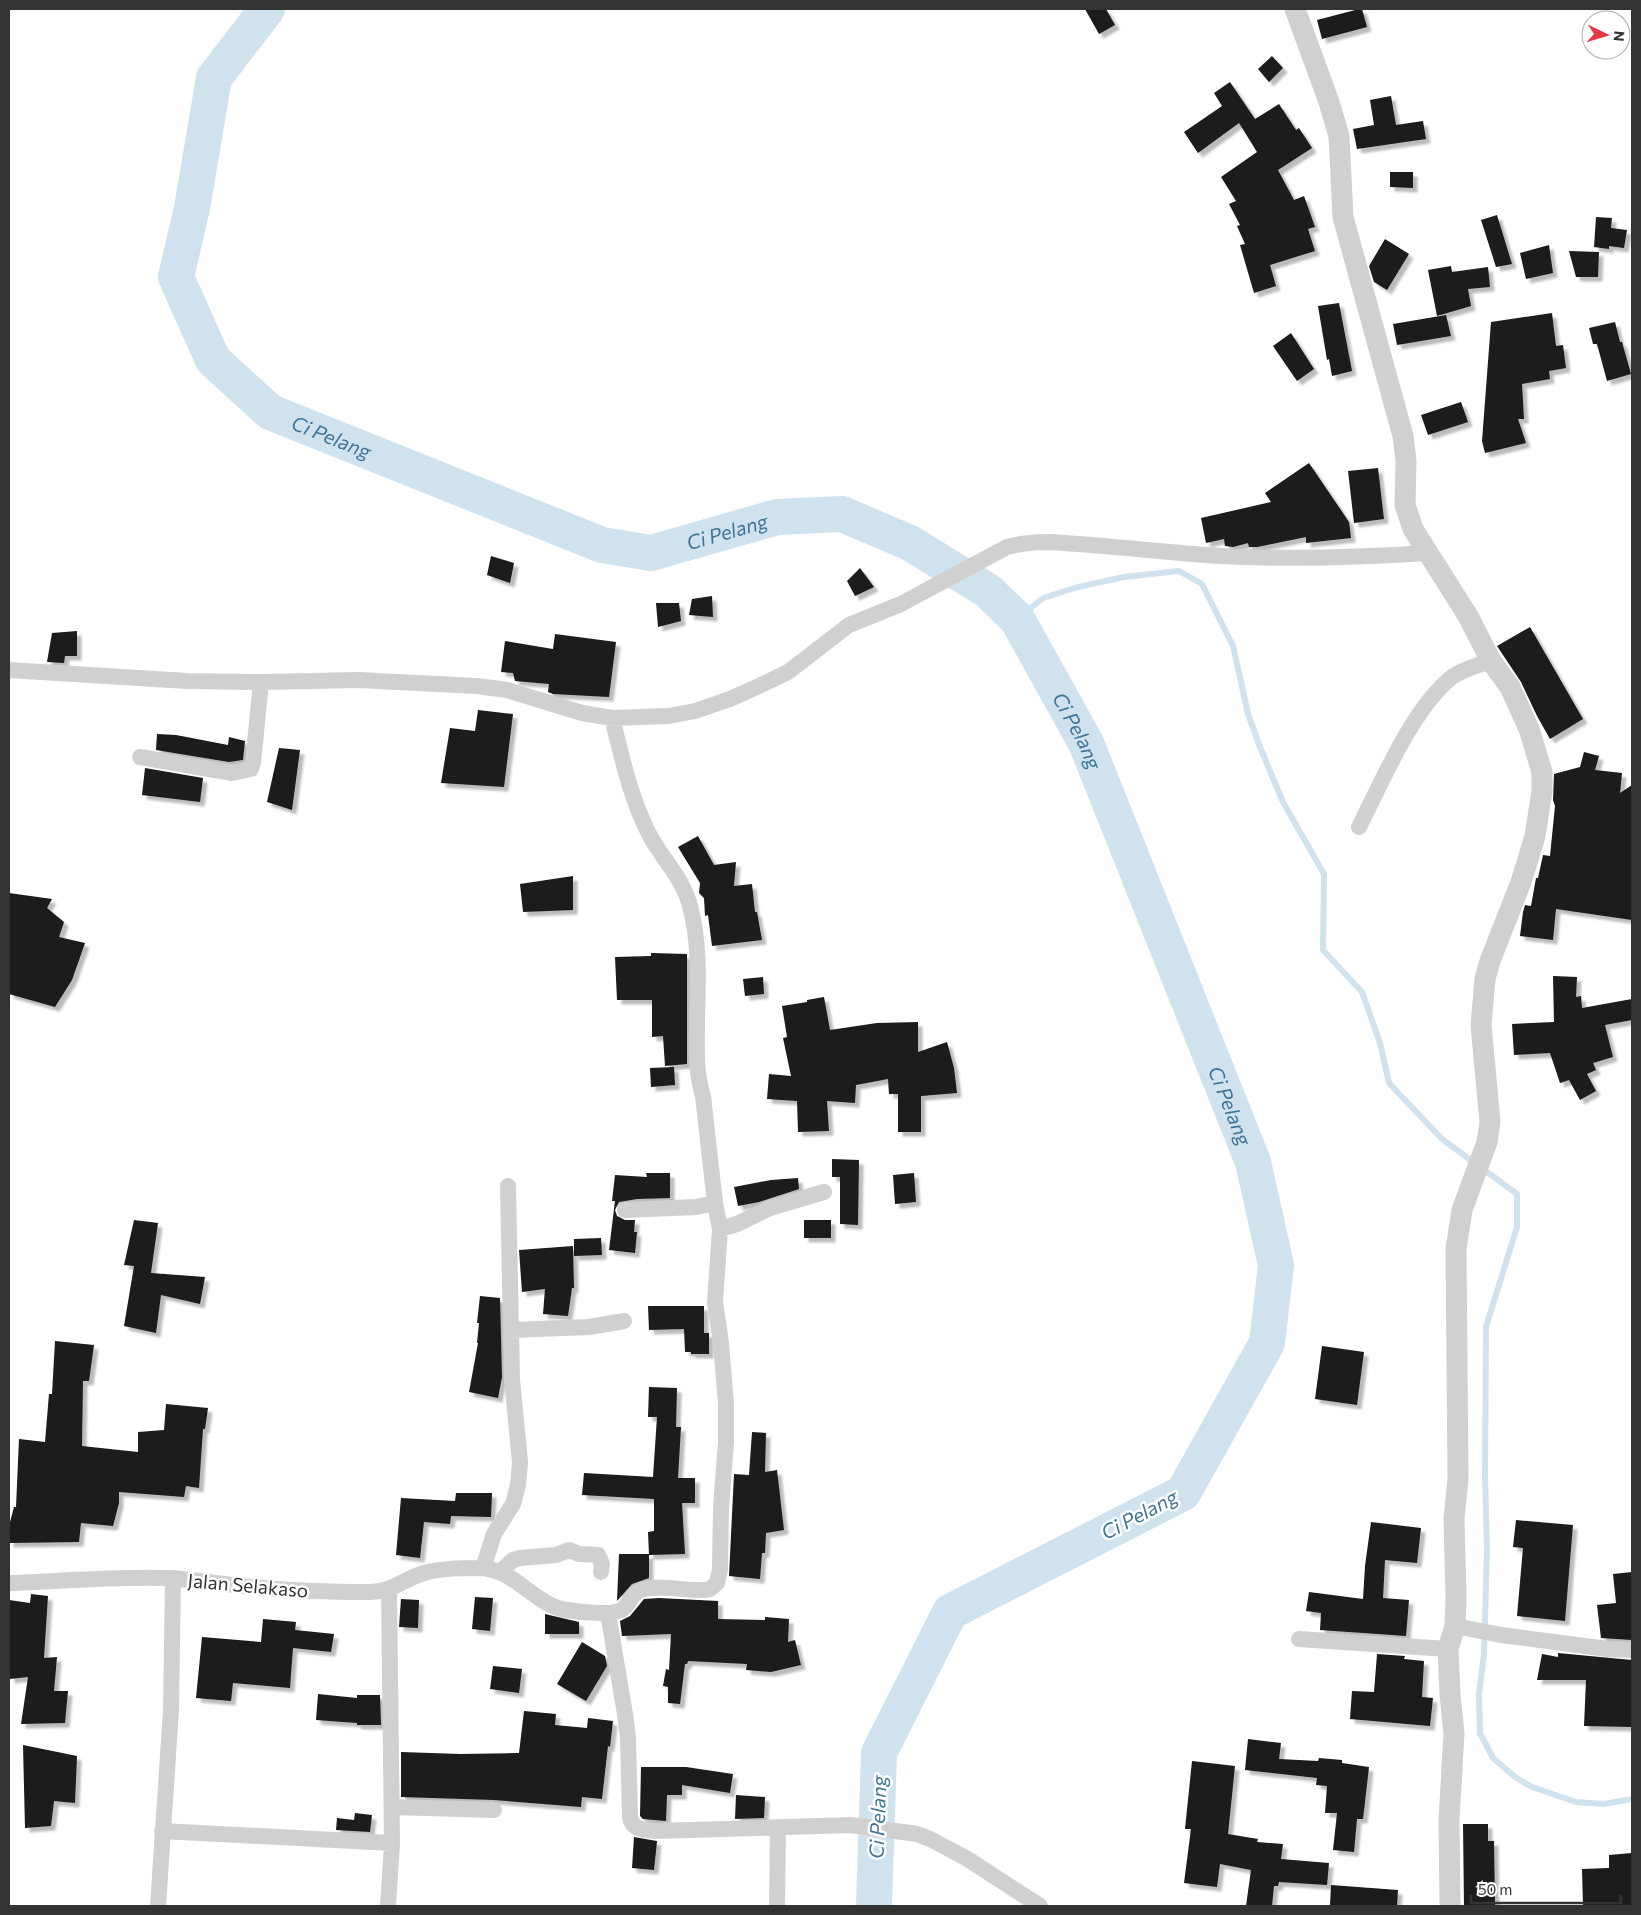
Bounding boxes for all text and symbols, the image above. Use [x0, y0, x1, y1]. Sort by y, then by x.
north arrow [1581, 10, 1631, 60]
text: N [1611, 30, 1628, 42]
water label: Ci Pelang [288, 410, 376, 464]
water label: Ci Pelang [684, 508, 771, 554]
water label: Ci Pelang [1048, 688, 1108, 773]
water label: Ci Pelang [1204, 1062, 1257, 1150]
water label: Ci Pelang [1097, 1483, 1182, 1544]
street label: Jalan Selakaso [187, 1568, 309, 1602]
water label: Ci Pelang [864, 1774, 890, 1859]
scale bar [1471, 1872, 1621, 1904]
text: 50 m [1478, 1880, 1512, 1898]

